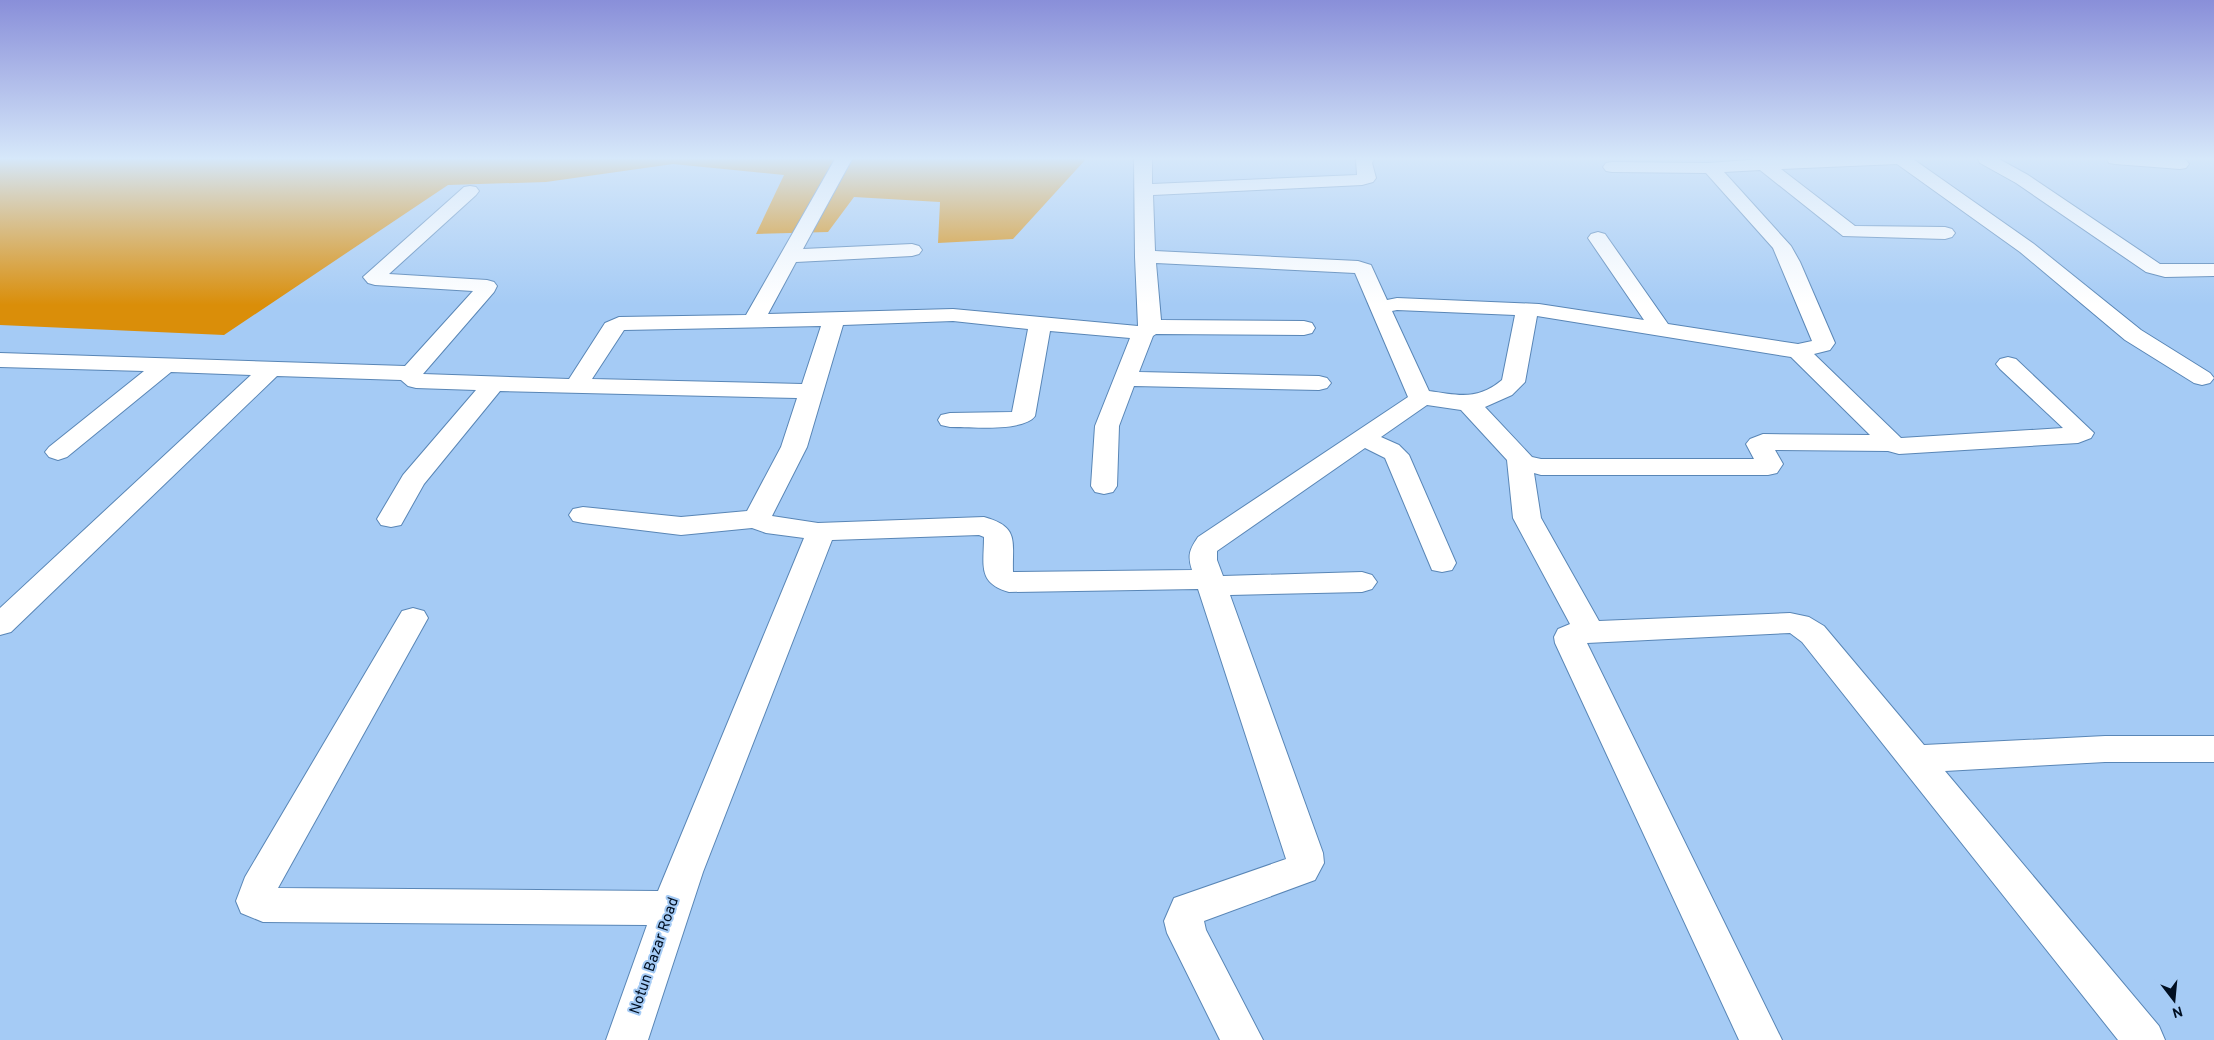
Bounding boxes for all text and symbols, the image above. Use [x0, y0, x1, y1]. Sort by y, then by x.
street label: Notun Bazar Road [626, 895, 684, 1017]
north arrow [2149, 975, 2199, 1025]
text: N [2170, 1001, 2184, 1021]

